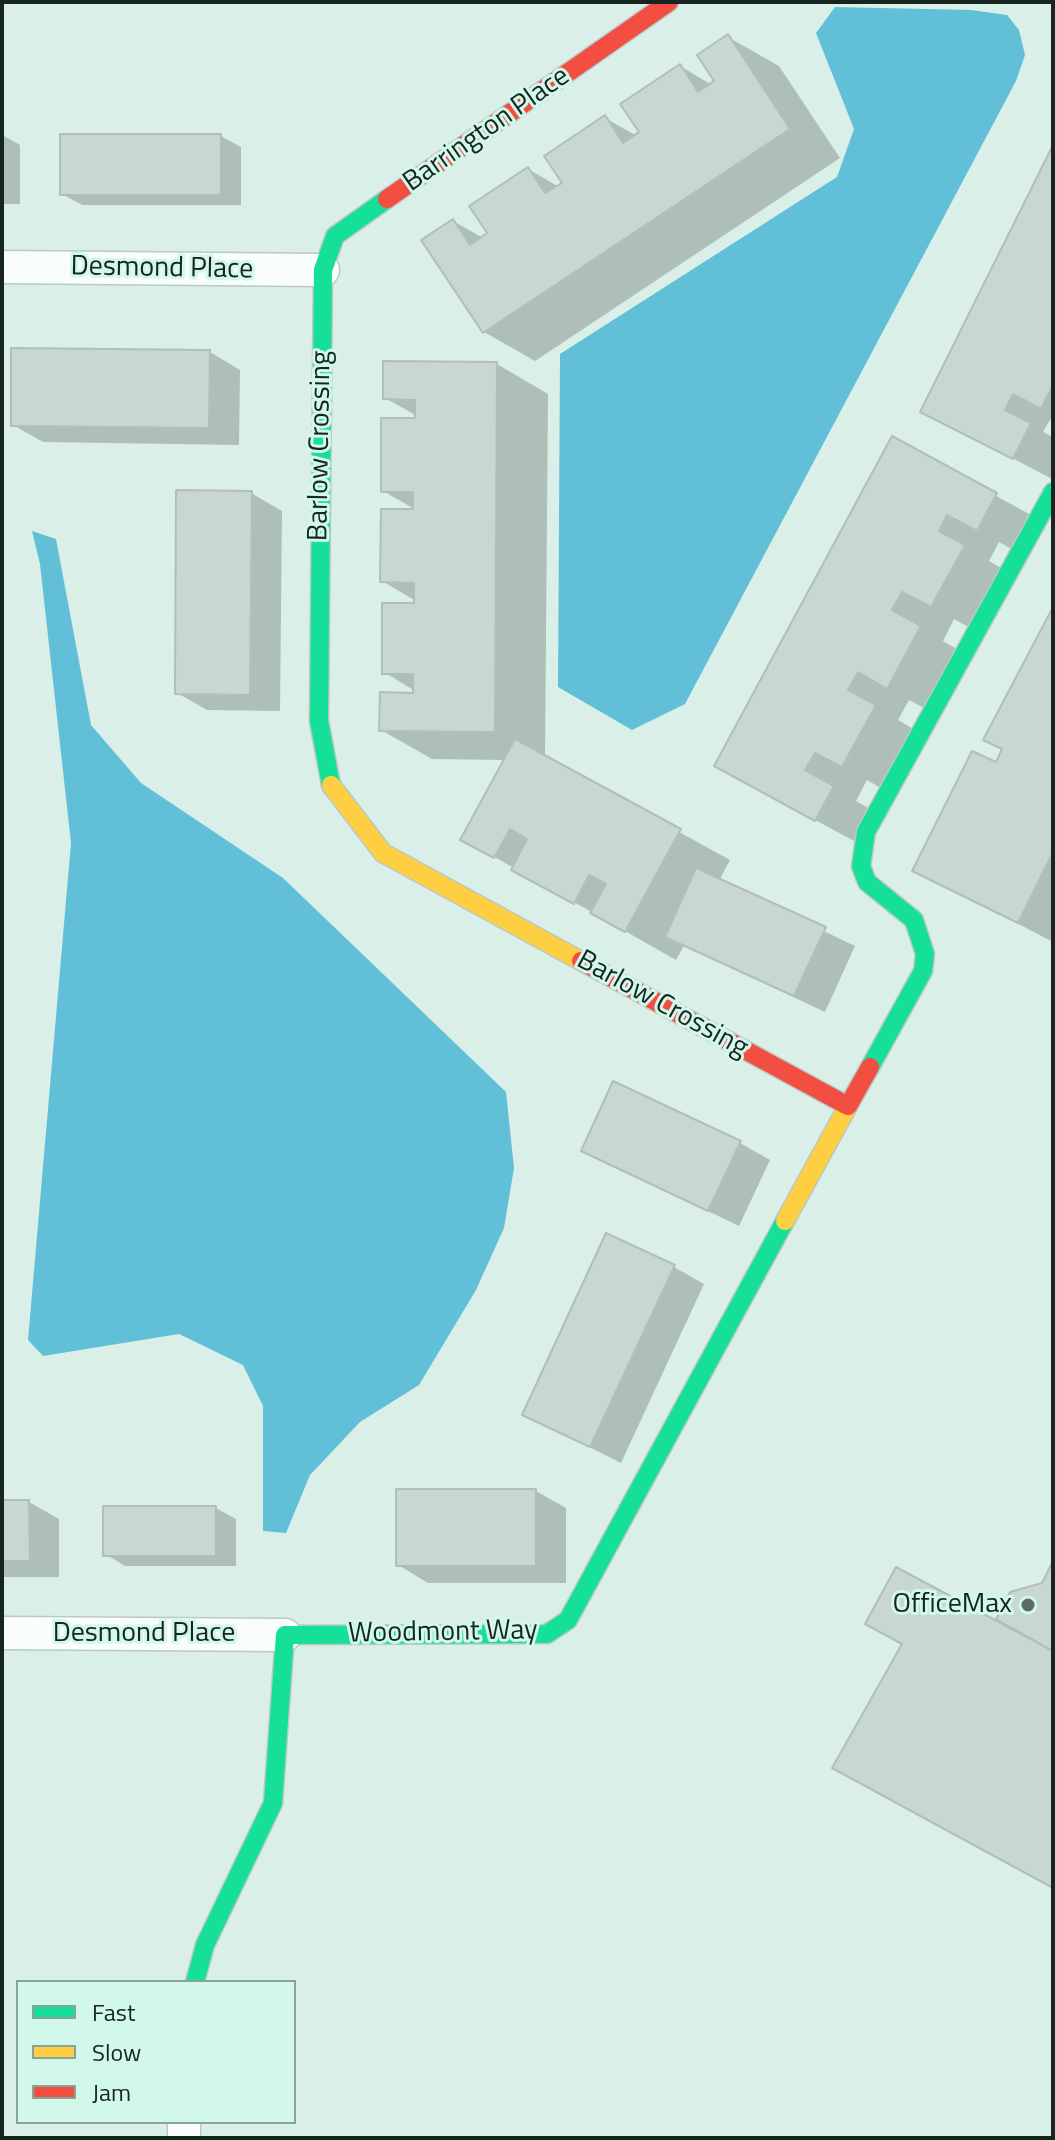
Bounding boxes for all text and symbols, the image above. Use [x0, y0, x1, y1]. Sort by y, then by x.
street label: Barrington Place [397, 60, 577, 200]
street label: Desmond Place [70, 251, 254, 287]
street label: Barlow Crossing [303, 350, 339, 542]
street label: Barlow Crossing [571, 944, 753, 1066]
place label: OfficeMax [892, 1588, 1012, 1622]
marker: OfficeMax [1019, 1596, 1037, 1614]
street label: Woodmont Way [348, 1615, 538, 1651]
street label: Desmond Place [53, 1617, 235, 1651]
legend [16, 1980, 296, 2124]
text: Fast [92, 1994, 135, 2030]
text: Slow [92, 2034, 141, 2070]
text: Jam [92, 2074, 131, 2110]

